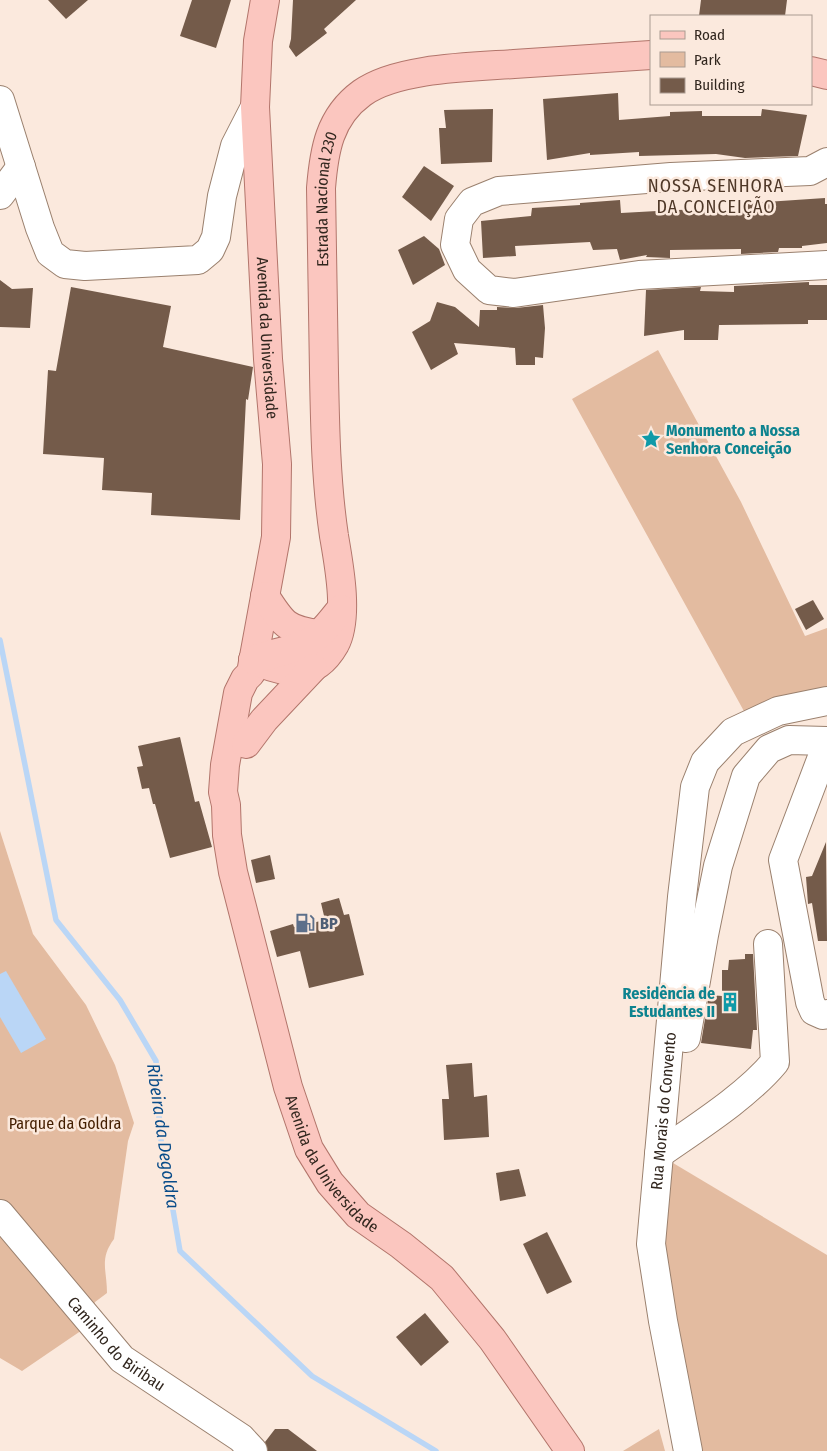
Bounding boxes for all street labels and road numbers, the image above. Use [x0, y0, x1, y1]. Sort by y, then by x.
street label: Estrada Nacional 230 [312, 129, 341, 267]
street label: Avenida da Universidade [253, 257, 282, 420]
street label: Rua Morais do Convento [647, 1031, 680, 1191]
street label: Avenida da Universidade [281, 1093, 382, 1237]
street label: Caminho do Biribau [63, 1293, 169, 1395]

